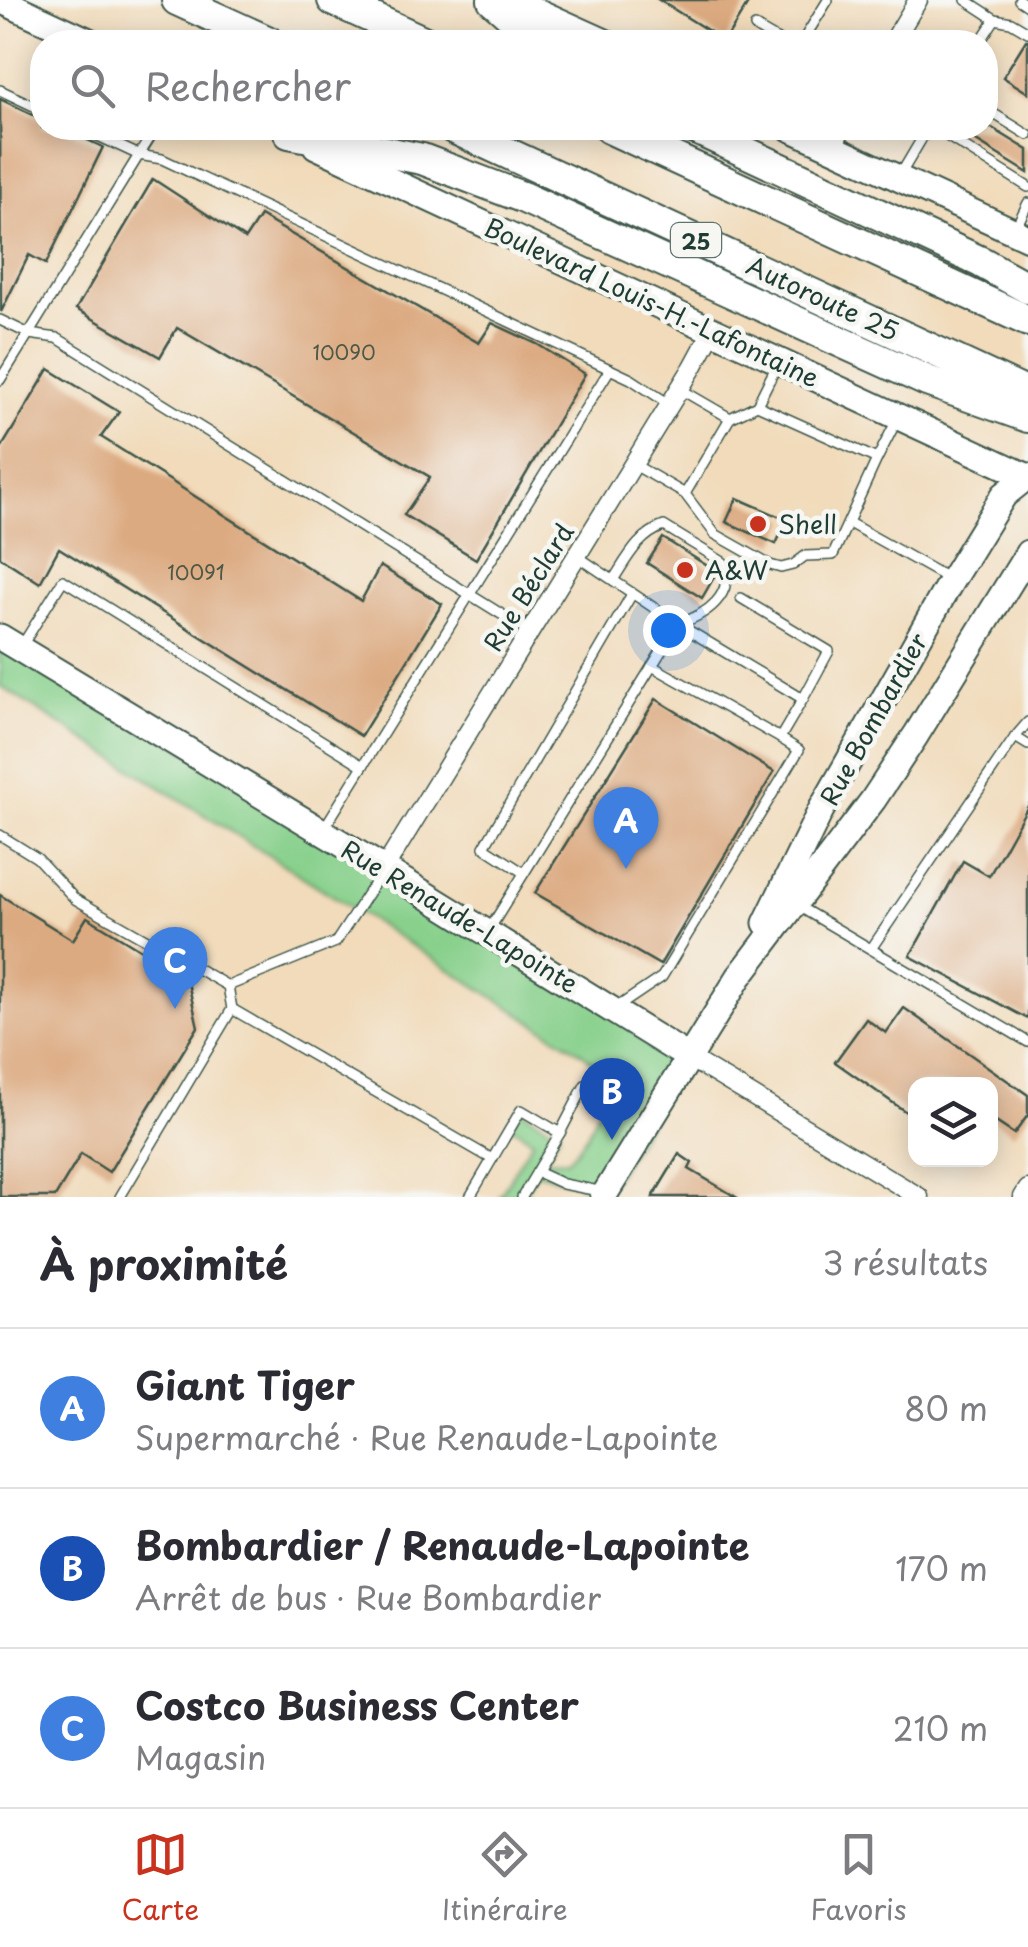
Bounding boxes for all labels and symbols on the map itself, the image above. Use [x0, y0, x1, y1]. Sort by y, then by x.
street label: Boulevard Louis-H.-Lafontaine [478, 208, 826, 396]
road number: 25 [671, 223, 721, 257]
street label: Autoroute 25 [740, 246, 906, 350]
house number: 10090 [312, 337, 376, 367]
place label: Shell [778, 505, 837, 543]
marker: Shell [747, 513, 769, 535]
street label: Rue Béclard [474, 516, 582, 658]
place label: A&W [705, 551, 768, 589]
house number: 10091 [167, 557, 225, 587]
marker: A&W [674, 559, 696, 581]
your location [643, 605, 694, 656]
street label: Rue Bombardier [810, 625, 936, 812]
pin: A [594, 786, 658, 869]
street label: Rue Renaude-Lapointe [334, 830, 586, 1002]
pin: C [142, 926, 208, 1009]
pin: B [580, 1058, 644, 1140]

